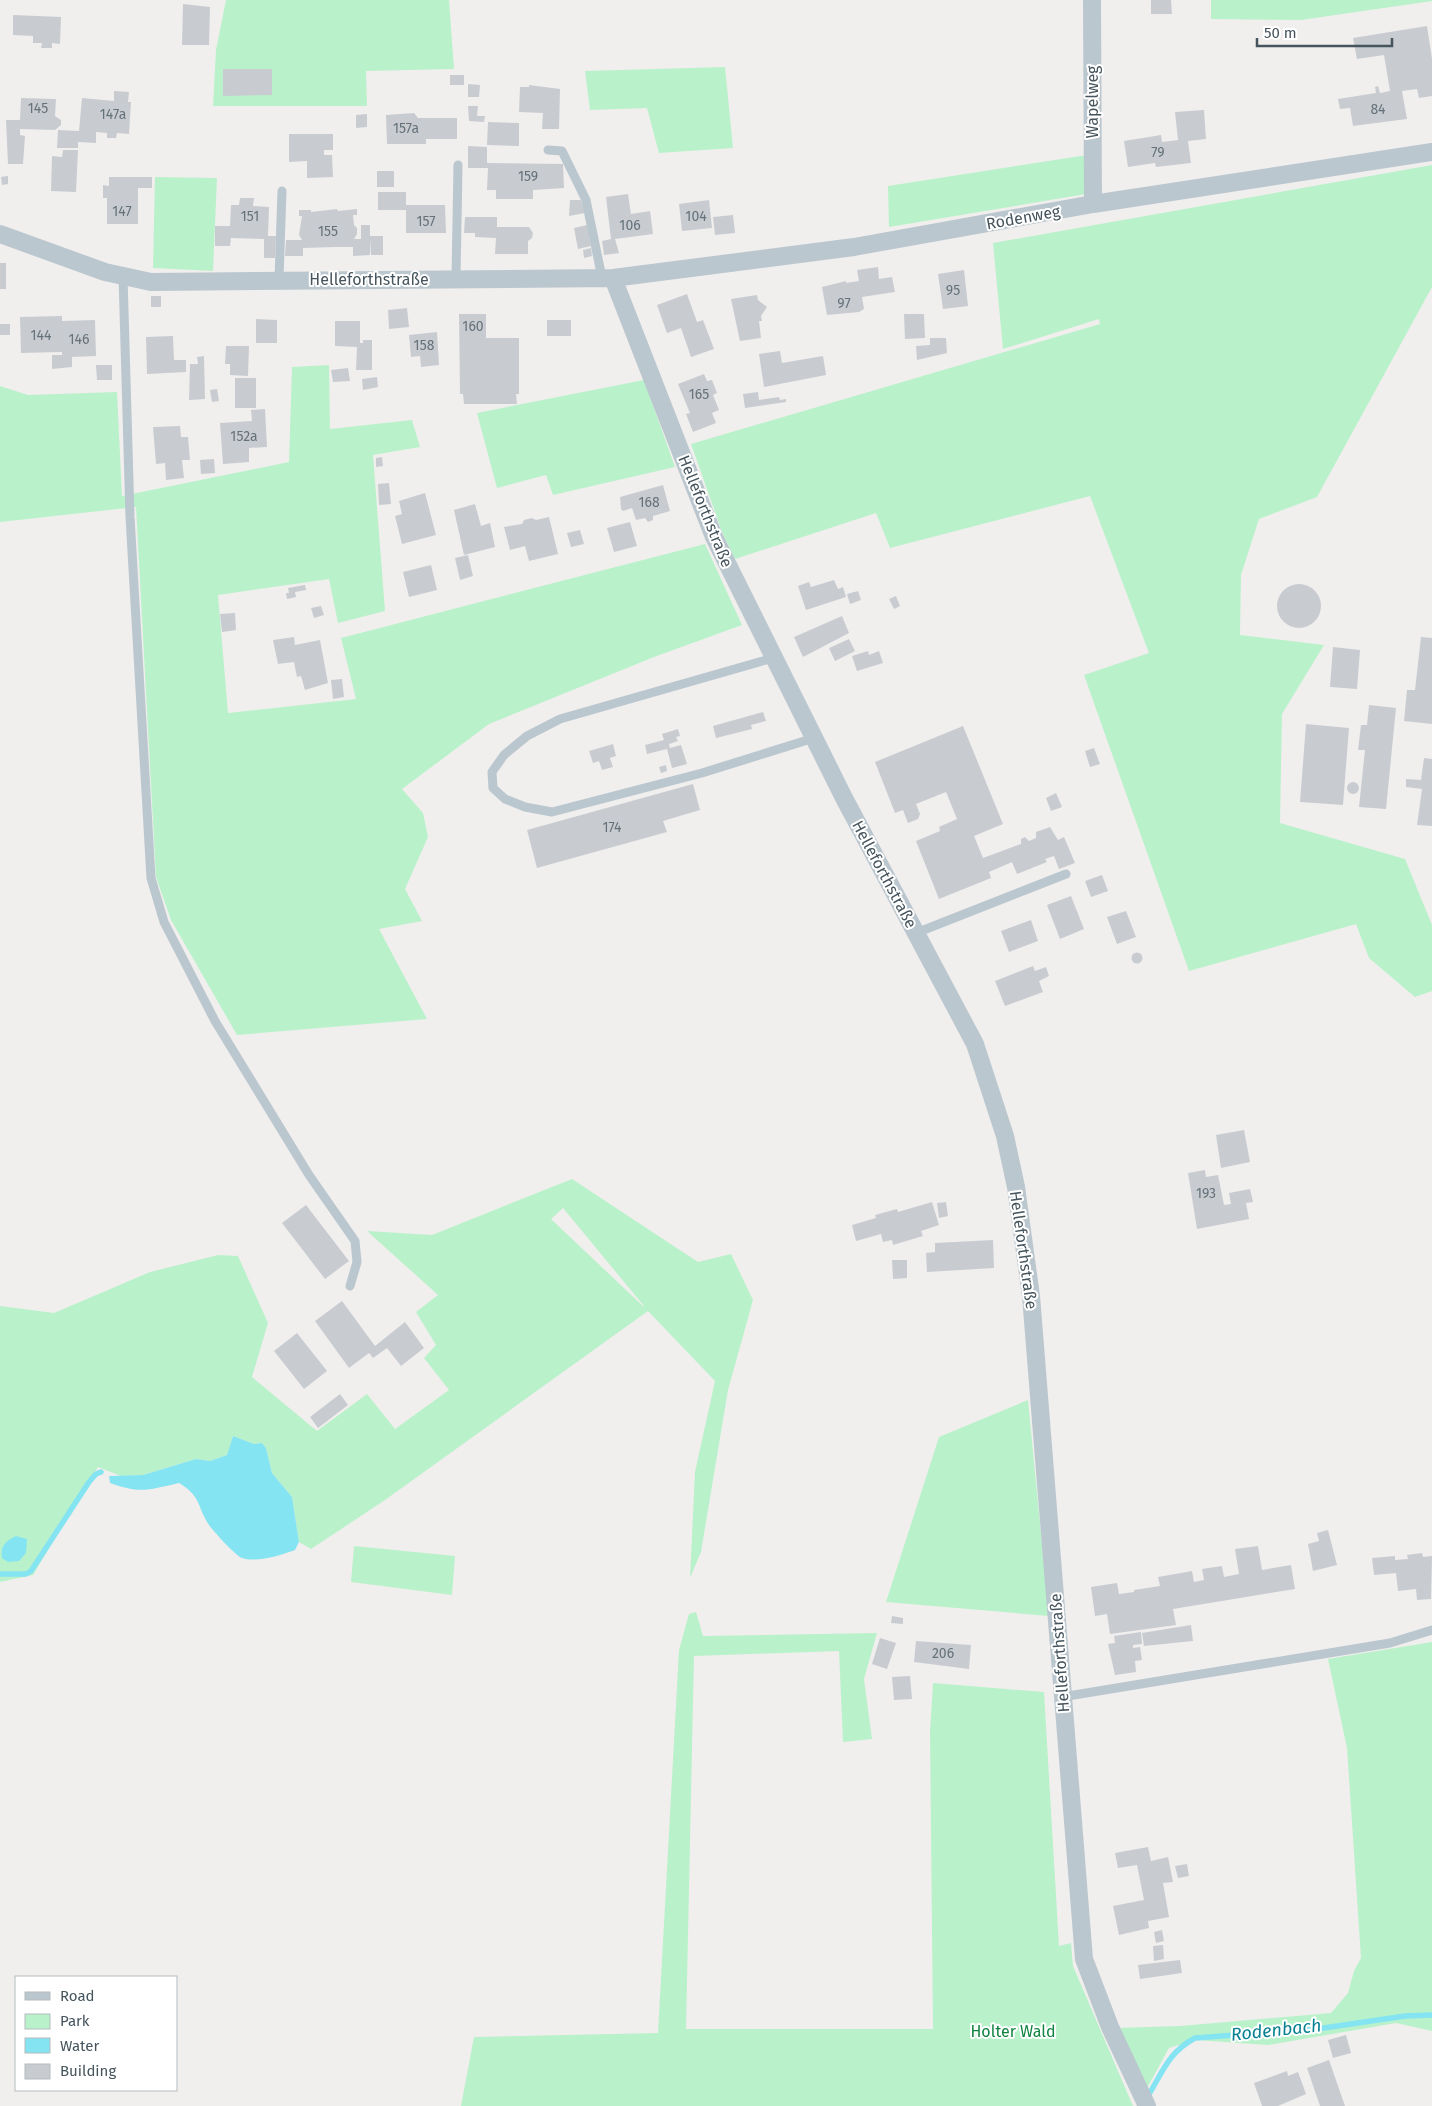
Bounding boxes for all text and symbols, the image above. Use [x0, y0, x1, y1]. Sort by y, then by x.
scale bar [1257, 15, 1392, 47]
text: 50 m [1264, 24, 1297, 42]
street label: Wapelweg [1083, 65, 1102, 138]
house number: 145 [28, 100, 48, 117]
house number: 84 [1370, 101, 1386, 118]
house number: 147a [100, 106, 126, 123]
house number: 157a [393, 120, 419, 137]
house number: 79 [1151, 144, 1165, 161]
house number: 159 [518, 168, 538, 185]
street label: Rodenweg [985, 202, 1062, 233]
house number: 147 [112, 203, 132, 220]
house number: 151 [241, 208, 259, 225]
house number: 104 [685, 208, 707, 225]
house number: 157 [417, 213, 435, 230]
house number: 106 [619, 217, 641, 234]
house number: 155 [318, 223, 338, 240]
street label: Helleforthstraße [309, 270, 429, 289]
house number: 95 [946, 282, 960, 299]
house number: 97 [837, 295, 851, 312]
house number: 160 [462, 318, 484, 335]
house number: 144 [31, 327, 52, 344]
house number: 146 [69, 331, 89, 348]
house number: 158 [414, 337, 435, 354]
house number: 165 [689, 386, 709, 403]
house number: 152a [230, 428, 258, 445]
street label: Helleforthstraße [674, 452, 737, 570]
house number: 168 [638, 494, 660, 511]
street label: Helleforthstraße [848, 817, 921, 931]
house number: 174 [602, 819, 622, 836]
house number: 193 [1196, 1185, 1216, 1202]
street label: Helleforthstraße [1006, 1190, 1041, 1310]
street label: Helleforthstraße [1046, 1593, 1073, 1713]
house number: 206 [932, 1645, 954, 1662]
legend [15, 1976, 178, 2091]
text: Road [60, 1987, 95, 2005]
text: Park [60, 2012, 90, 2030]
water label: Rodenbach [1230, 2014, 1322, 2046]
park label: Holter Wald [970, 2022, 1056, 2041]
text: Water [60, 2037, 99, 2055]
text: Building [60, 2062, 116, 2080]

